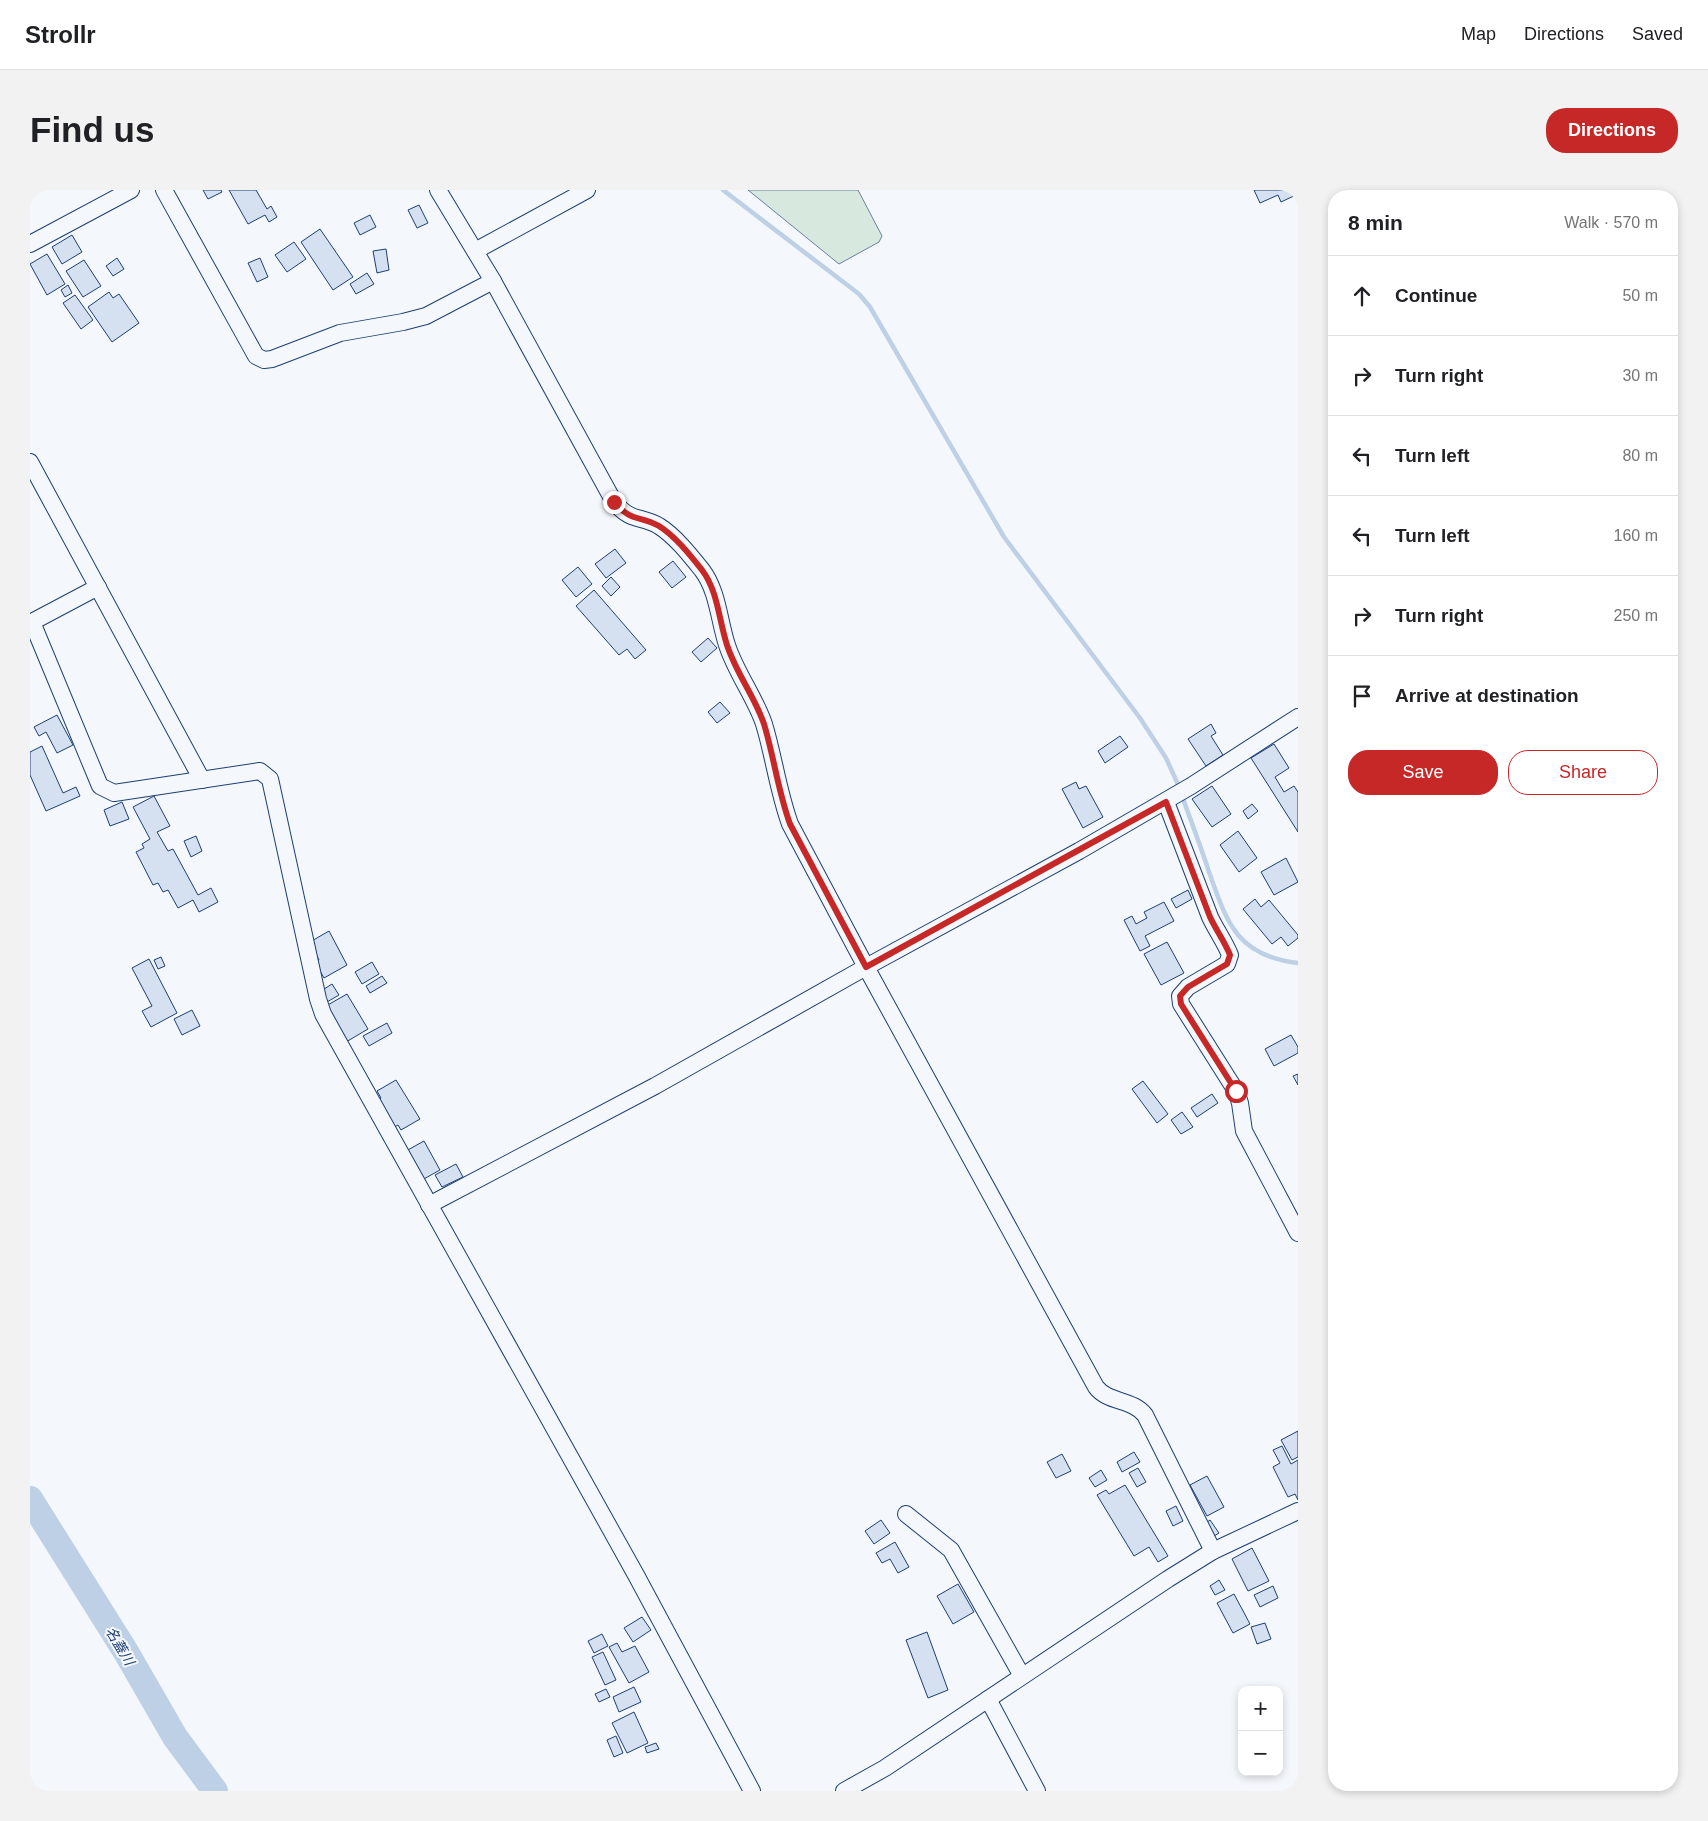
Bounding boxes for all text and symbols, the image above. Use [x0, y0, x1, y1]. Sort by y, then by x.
text: Strollr [25, 21, 96, 48]
text: Map [1461, 24, 1496, 44]
text: Directions [1524, 24, 1604, 44]
text: Saved [1632, 24, 1683, 44]
button: Directions [1546, 108, 1678, 153]
text: Find us [30, 110, 154, 149]
text: 8 min [1348, 211, 1403, 234]
text: Walk · 570 m [1564, 214, 1658, 231]
icon: ahead [1348, 282, 1376, 310]
text: Continue [1395, 285, 1477, 306]
text: 50 m [1622, 287, 1658, 304]
icon: right [1348, 362, 1376, 390]
text: Turn right [1395, 365, 1483, 386]
text: 30 m [1622, 367, 1658, 384]
icon: left [1348, 442, 1376, 470]
text: Turn left [1395, 445, 1470, 466]
text: 80 m [1622, 447, 1658, 464]
route end [603, 491, 626, 514]
icon: left [1348, 522, 1376, 550]
text: Turn left [1395, 525, 1470, 546]
text: 160 m [1614, 527, 1658, 544]
icon: right [1348, 602, 1376, 630]
text: Turn right [1395, 605, 1483, 626]
text: 250 m [1614, 607, 1658, 624]
icon: arrive [1348, 682, 1376, 710]
text: Arrive at destination [1395, 685, 1579, 706]
button: Save [1348, 750, 1498, 795]
button: Share [1508, 750, 1658, 795]
route start [1225, 1080, 1248, 1103]
water label: 名蓋川 [102, 1624, 139, 1670]
map controls [1238, 1686, 1283, 1776]
button: + [1238, 1686, 1283, 1731]
button: − [1238, 1731, 1283, 1776]

